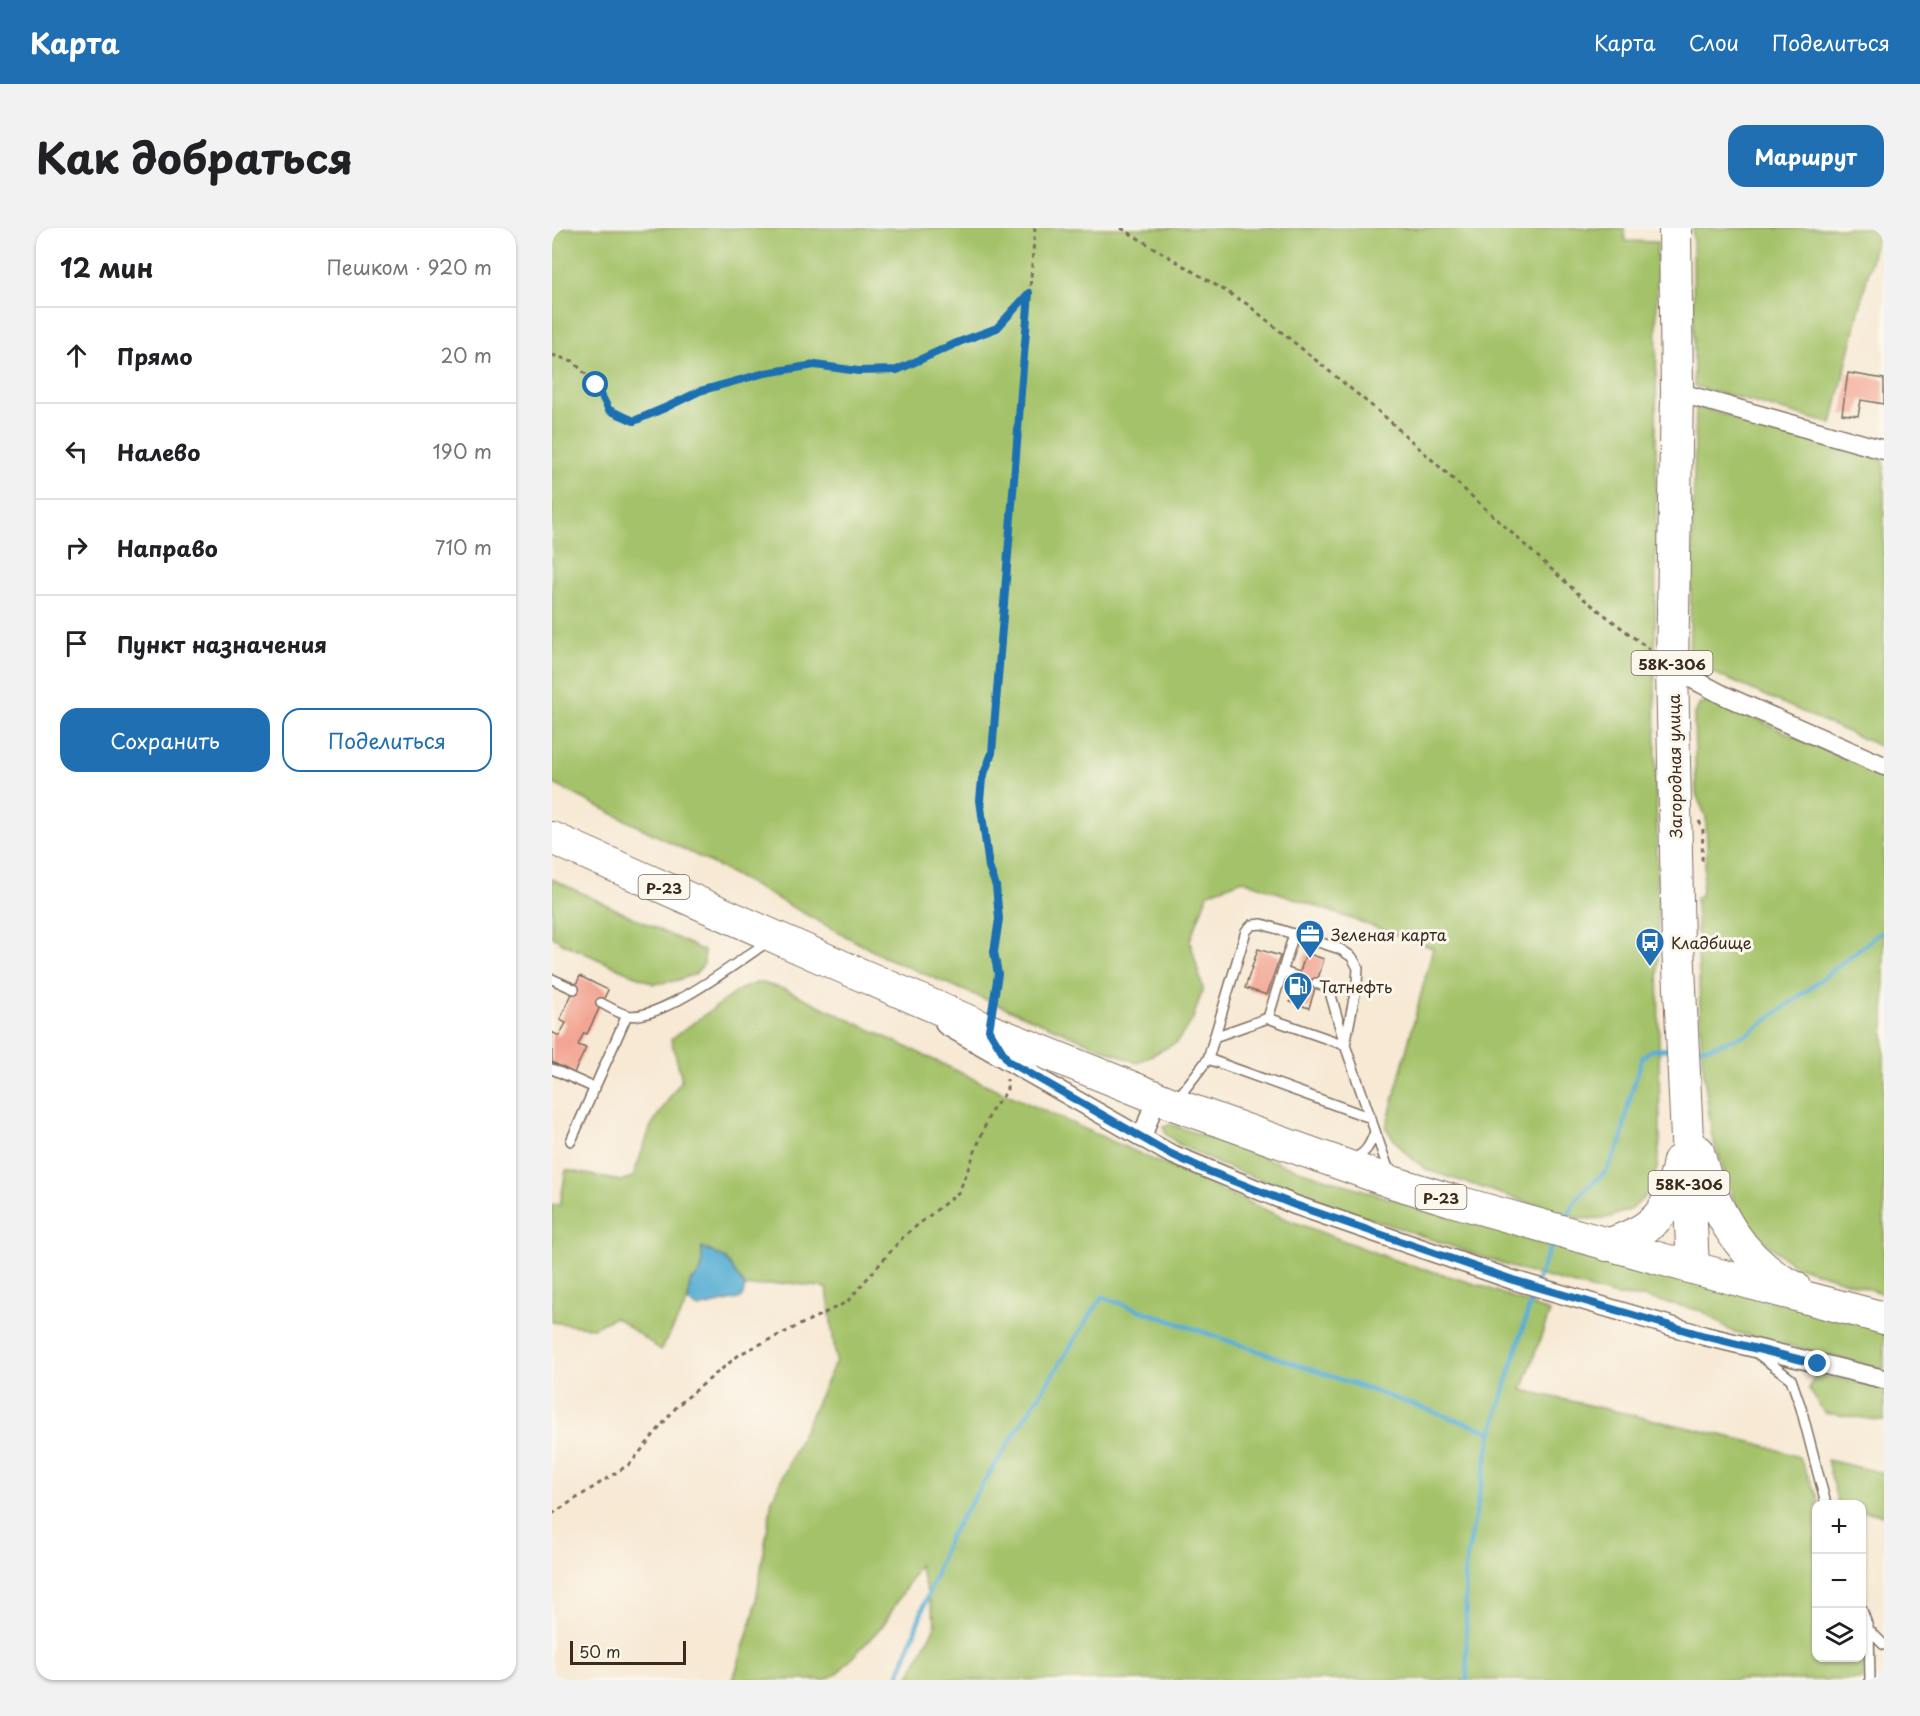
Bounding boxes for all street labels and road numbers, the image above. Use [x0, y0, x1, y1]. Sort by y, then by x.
road number: 58К-306 [1632, 651, 1712, 675]
street label: Загородная улица [1661, 694, 1687, 838]
road number: Р-23 [638, 875, 690, 899]
road number: 58К-306 [1648, 1171, 1730, 1195]
road number: Р-23 [1416, 1185, 1466, 1209]

